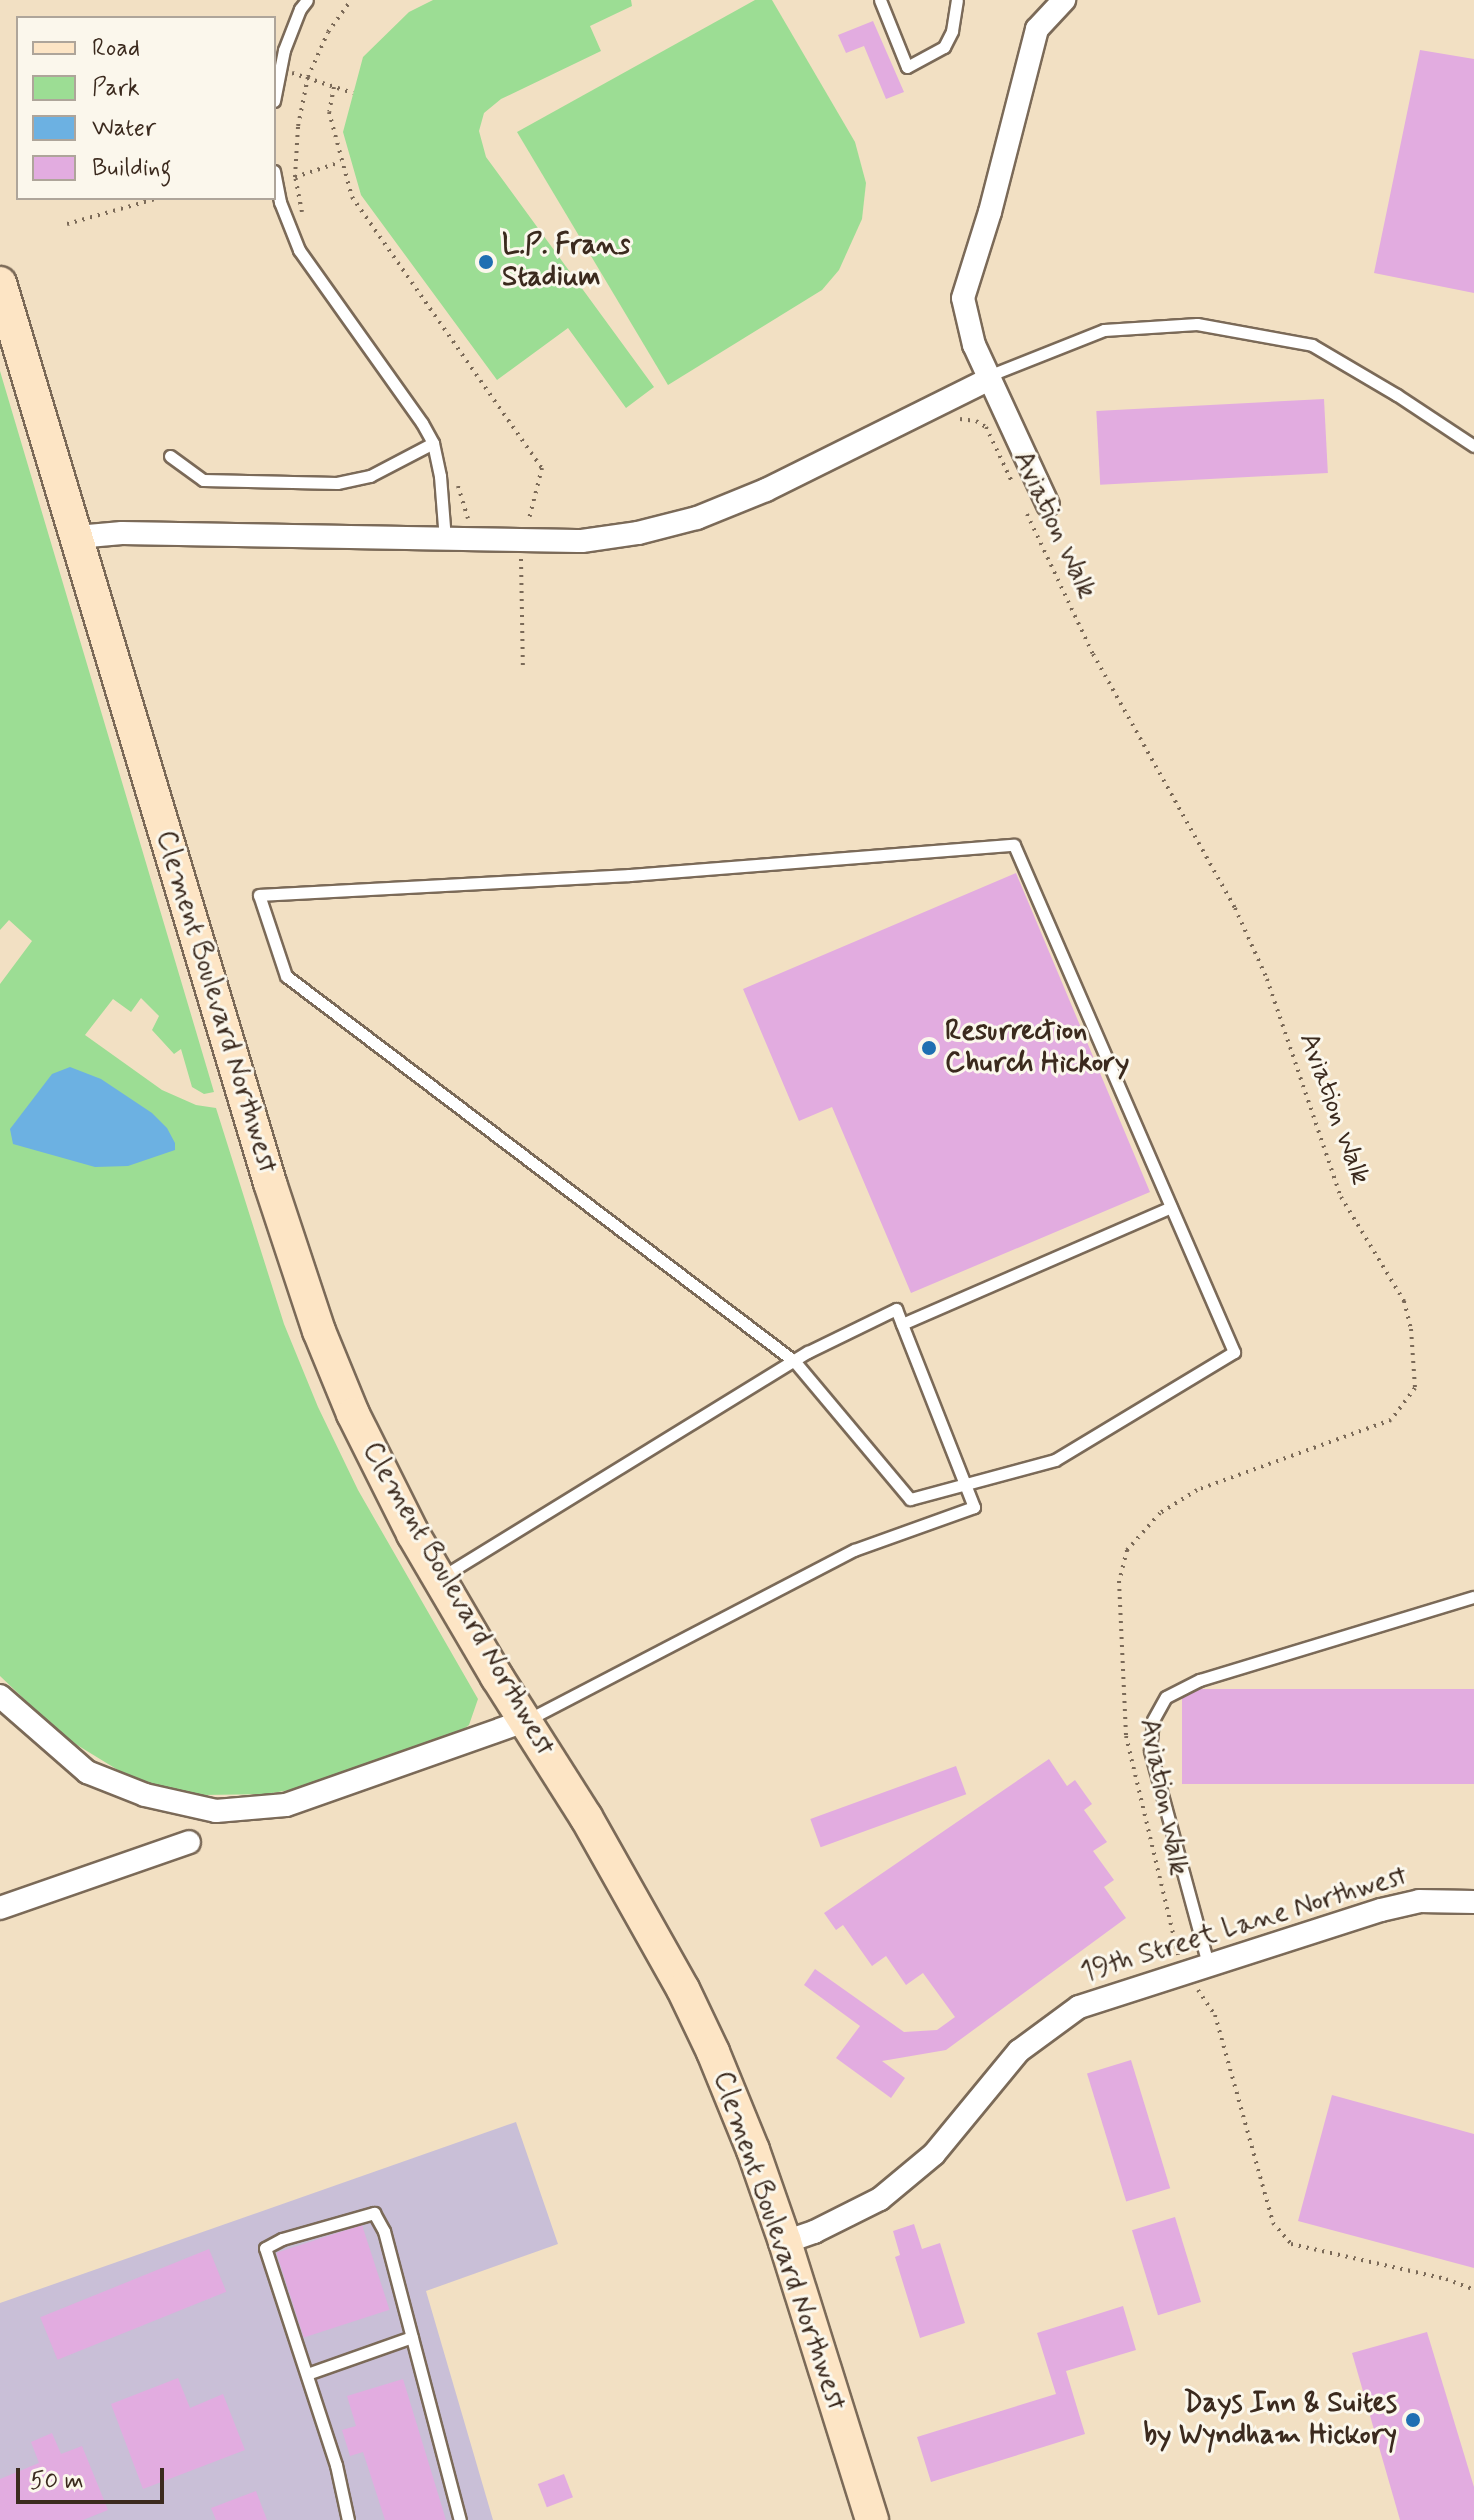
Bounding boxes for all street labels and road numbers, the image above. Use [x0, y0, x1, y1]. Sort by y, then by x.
street label: Aviation Walk [1004, 443, 1104, 607]
street label: Clement Boulevard Northwest [149, 829, 283, 1175]
street label: Aviation Walk [1290, 1026, 1378, 1192]
street label: Clement Boulevard Northwest [355, 1438, 561, 1760]
street label: Aviation Walk [1131, 1713, 1195, 1881]
street label: 19th Street Lane Northwest [1080, 1860, 1408, 1990]
street label: Clement Boulevard Northwest [706, 2069, 852, 2413]

